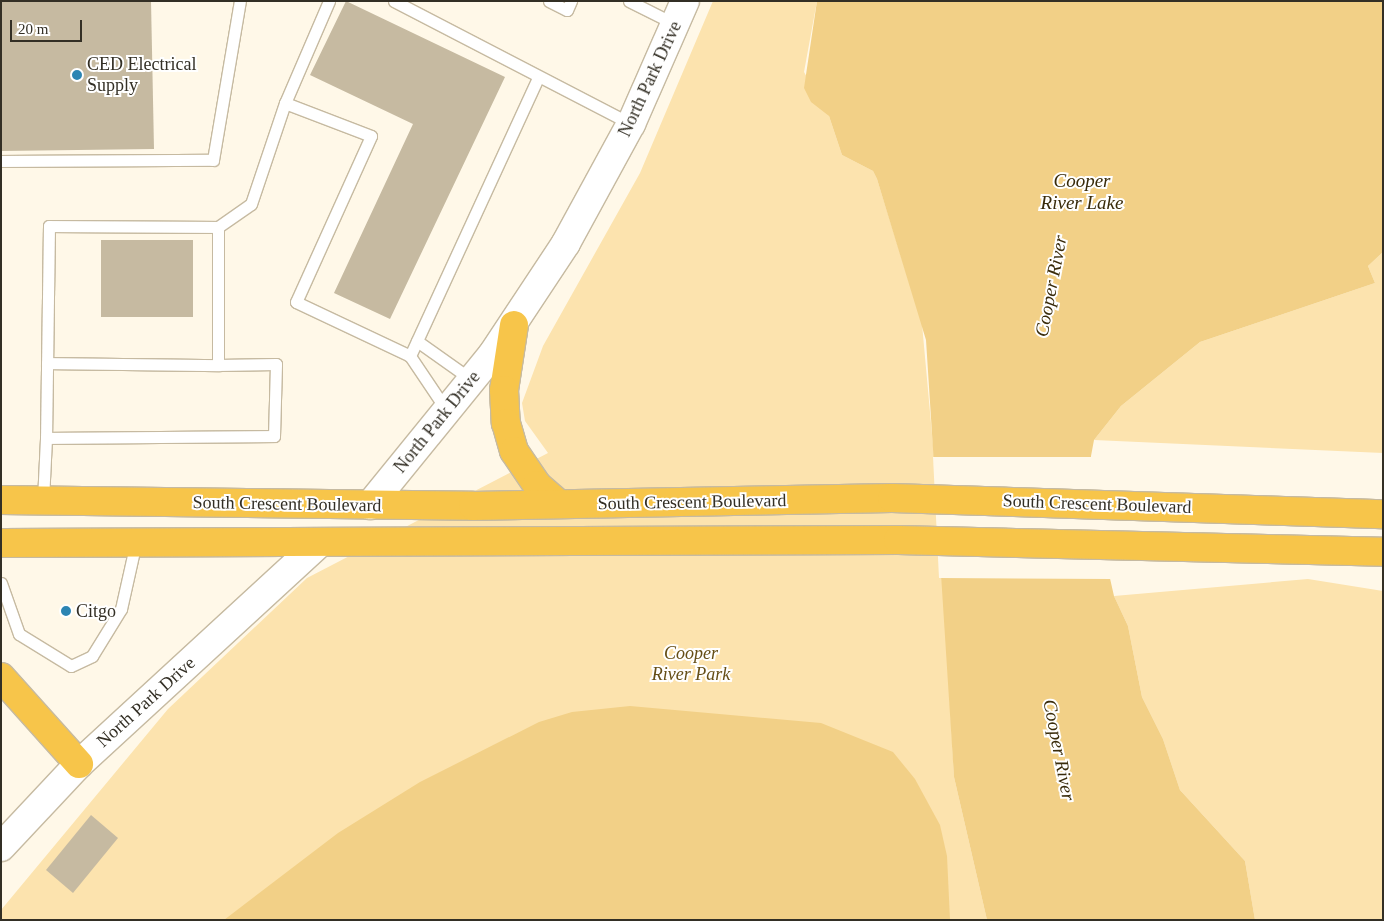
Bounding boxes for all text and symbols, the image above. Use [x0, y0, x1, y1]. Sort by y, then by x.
scale bar [12, 10, 85, 42]
street label: North Park Drive [614, 18, 686, 140]
text: 20 m [18, 21, 48, 37]
place label: CED Electrical Supply [87, 54, 196, 96]
marker: CED Electrical Supply [71, 69, 83, 81]
water label: Cooper River Lake [1041, 170, 1123, 214]
water label: Cooper River [1030, 233, 1072, 339]
street label: North Park Drive [389, 367, 485, 477]
street label: South Crescent Boulevard [597, 490, 787, 514]
street label: South Crescent Boulevard [1002, 490, 1192, 518]
street label: South Crescent Boulevard [192, 492, 382, 516]
place label: Citgo [76, 600, 116, 622]
marker: Citgo [60, 605, 72, 617]
park label: Cooper River Park [652, 643, 730, 686]
street label: North Park Drive [92, 652, 200, 752]
water label: Cooper River [1038, 697, 1080, 803]

